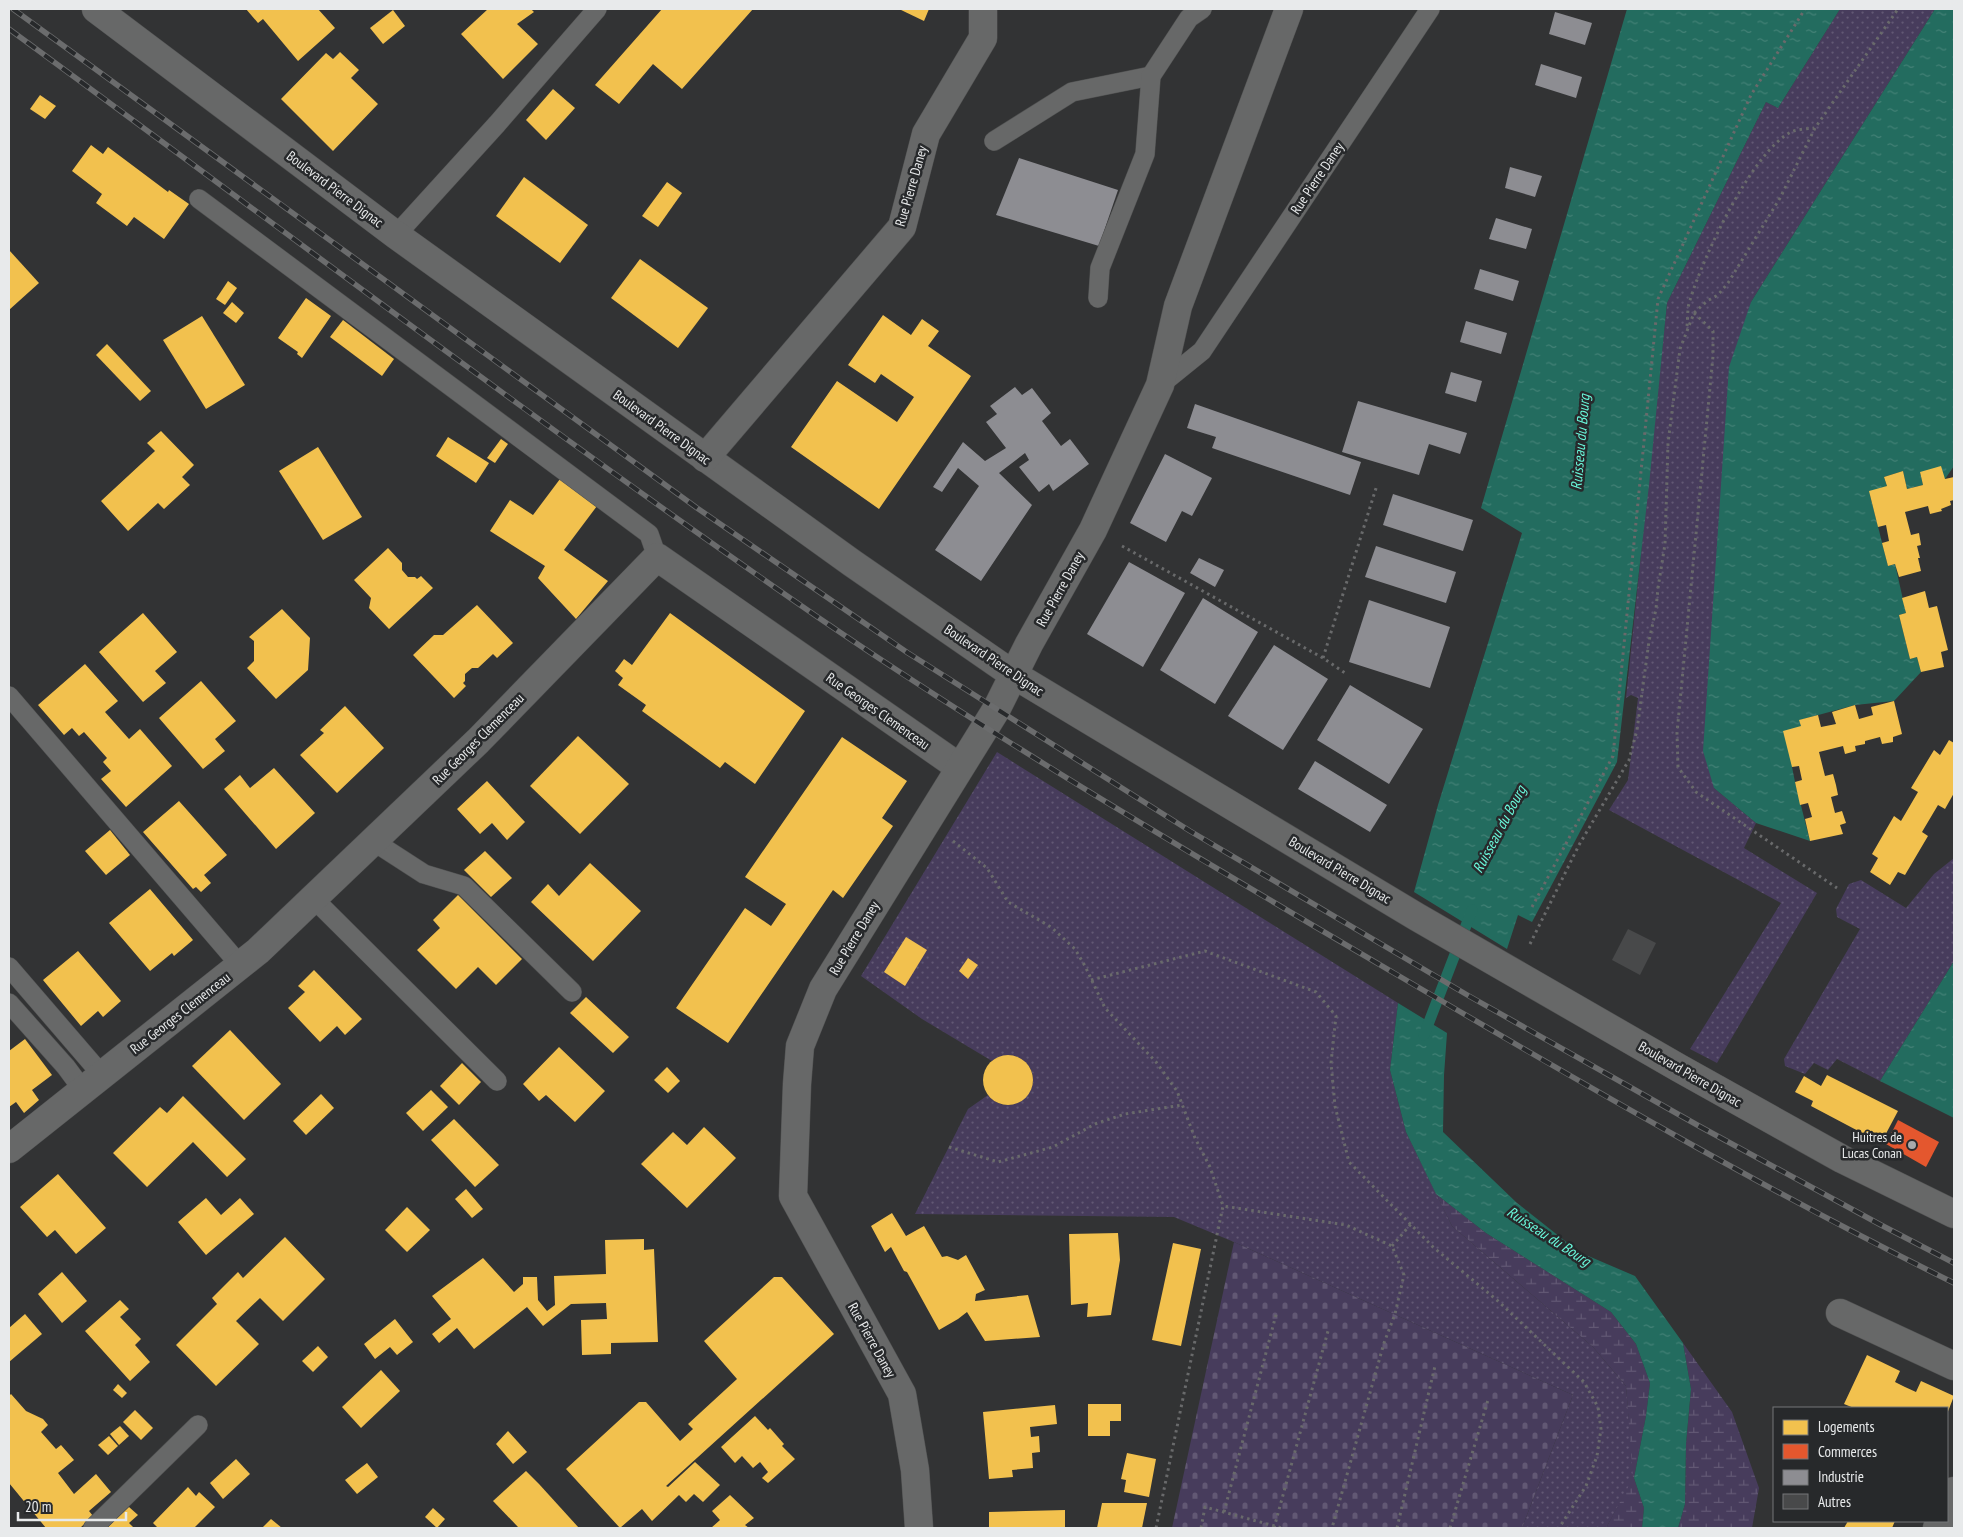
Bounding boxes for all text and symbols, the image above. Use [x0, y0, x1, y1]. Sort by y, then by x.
street label: Rue Pierre Daney [1286, 138, 1348, 217]
street label: Rue Pierre Daney [891, 143, 931, 228]
street label: Boulevard Pierre Dignac [283, 147, 387, 231]
street label: Boulevard Pierre Dignac [610, 386, 714, 468]
water label: Ruisseau du Bourg [1566, 392, 1594, 491]
street label: Rue Pierre Daney [1032, 548, 1088, 630]
street label: Boulevard Pierre Dignac [941, 620, 1047, 700]
street label: Rue Georges Clemenceau [823, 669, 933, 753]
street label: Rue Georges Clemenceau [428, 689, 528, 789]
water label: Ruisseau du Bourg [1468, 781, 1531, 876]
street label: Boulevard Pierre Dignac [1286, 832, 1394, 908]
street label: Rue Pierre Daney [825, 897, 883, 978]
street label: Rue Georges Clemenceau [126, 968, 234, 1058]
street label: Boulevard Pierre Dignac [1635, 1037, 1745, 1111]
place label: Huitres de Lucas Conan [1842, 1128, 1902, 1162]
marker: Huitres de Lucas Conan [1906, 1139, 1918, 1151]
water label: Ruisseau du Bourg [1504, 1202, 1596, 1271]
street label: Rue Pierre Daney [844, 1299, 900, 1381]
legend [1773, 1407, 1948, 1522]
text: Logements [1818, 1417, 1874, 1436]
text: Commerces [1818, 1442, 1877, 1461]
text: Industrie [1818, 1467, 1864, 1486]
scale bar [18, 1490, 125, 1522]
text: Autres [1818, 1492, 1851, 1511]
text: 20 m [25, 1497, 51, 1516]

